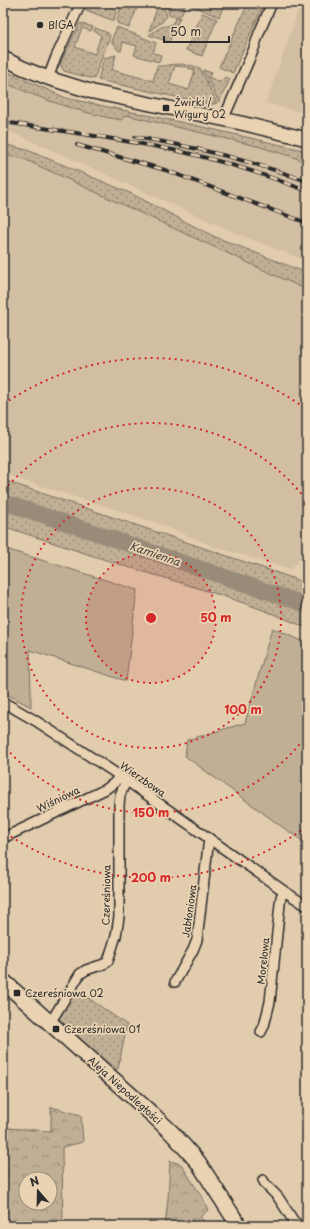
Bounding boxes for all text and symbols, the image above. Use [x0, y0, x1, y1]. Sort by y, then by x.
place label: BIGA [48, 17, 74, 32]
scale bar [164, 18, 229, 44]
marker: BIGA [35, 20, 45, 30]
text: 50 m [170, 22, 201, 40]
place label: Żwirki / Wigury 02 [174, 94, 226, 121]
marker: Żwirki / Wigury 02 [161, 103, 171, 113]
water label: Kamienna [128, 537, 184, 570]
text: 50 m [200, 608, 232, 626]
centre of rings [144, 611, 158, 625]
text: 100 m [224, 700, 262, 718]
street label: Wierzbowa [117, 757, 170, 800]
street label: Wiśniowa [34, 781, 83, 815]
text: 150 m [133, 803, 169, 821]
street label: Czereśniowa [97, 864, 114, 925]
text: 200 m [131, 868, 171, 886]
street label: Jabłoniowa [177, 883, 200, 938]
street label: Morelowa [253, 936, 272, 985]
place label: Czereśniowa 02 [25, 985, 104, 1000]
marker: Czereśniowa 02 [12, 988, 22, 998]
place label: Czereśniowa 01 [64, 1021, 140, 1036]
marker: Czereśniowa 01 [51, 1024, 61, 1034]
street label: Aleja Niepodległości [85, 1052, 166, 1127]
north arrow [18, 1171, 58, 1211]
text: N [27, 1172, 42, 1191]

